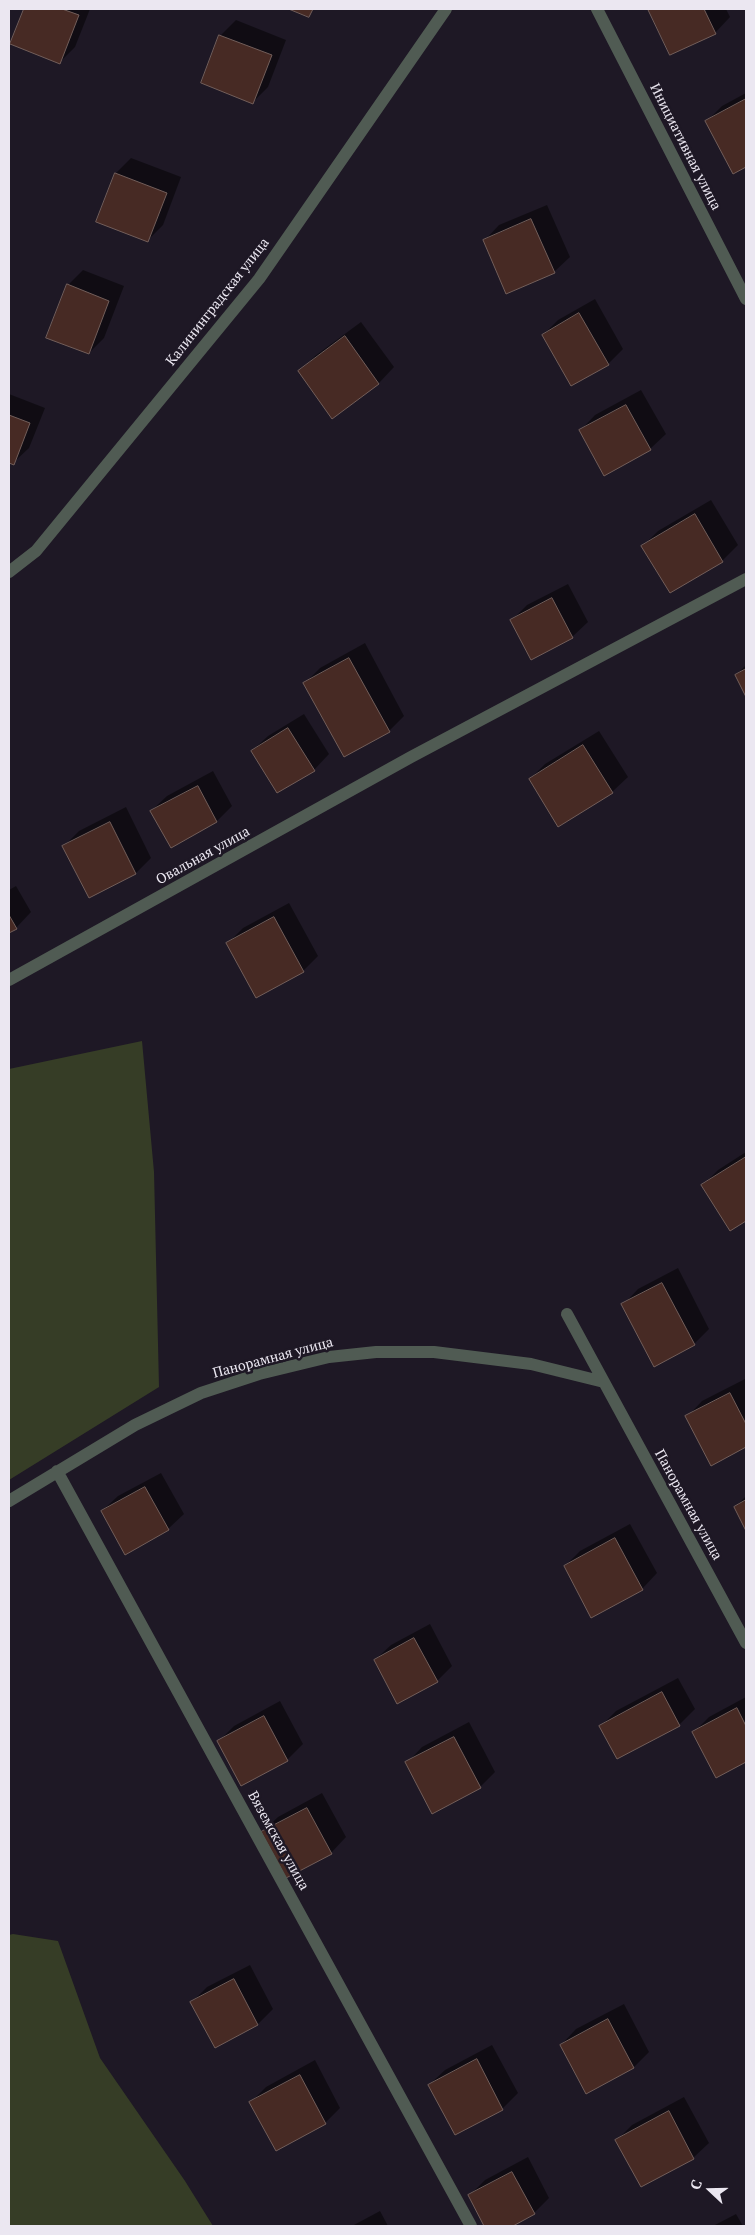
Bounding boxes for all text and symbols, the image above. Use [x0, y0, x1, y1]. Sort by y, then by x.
street label: Инициативная улица [646, 81, 724, 213]
street label: Калининградская улица [163, 235, 273, 369]
street label: Овальная улица [153, 823, 253, 889]
street label: Панорамная улица [211, 1334, 335, 1382]
street label: Панорамная улица [651, 1447, 725, 1563]
street label: Вяземская улица [244, 1789, 312, 1893]
north arrow [685, 2165, 735, 2215]
text: С [685, 2177, 706, 2192]

